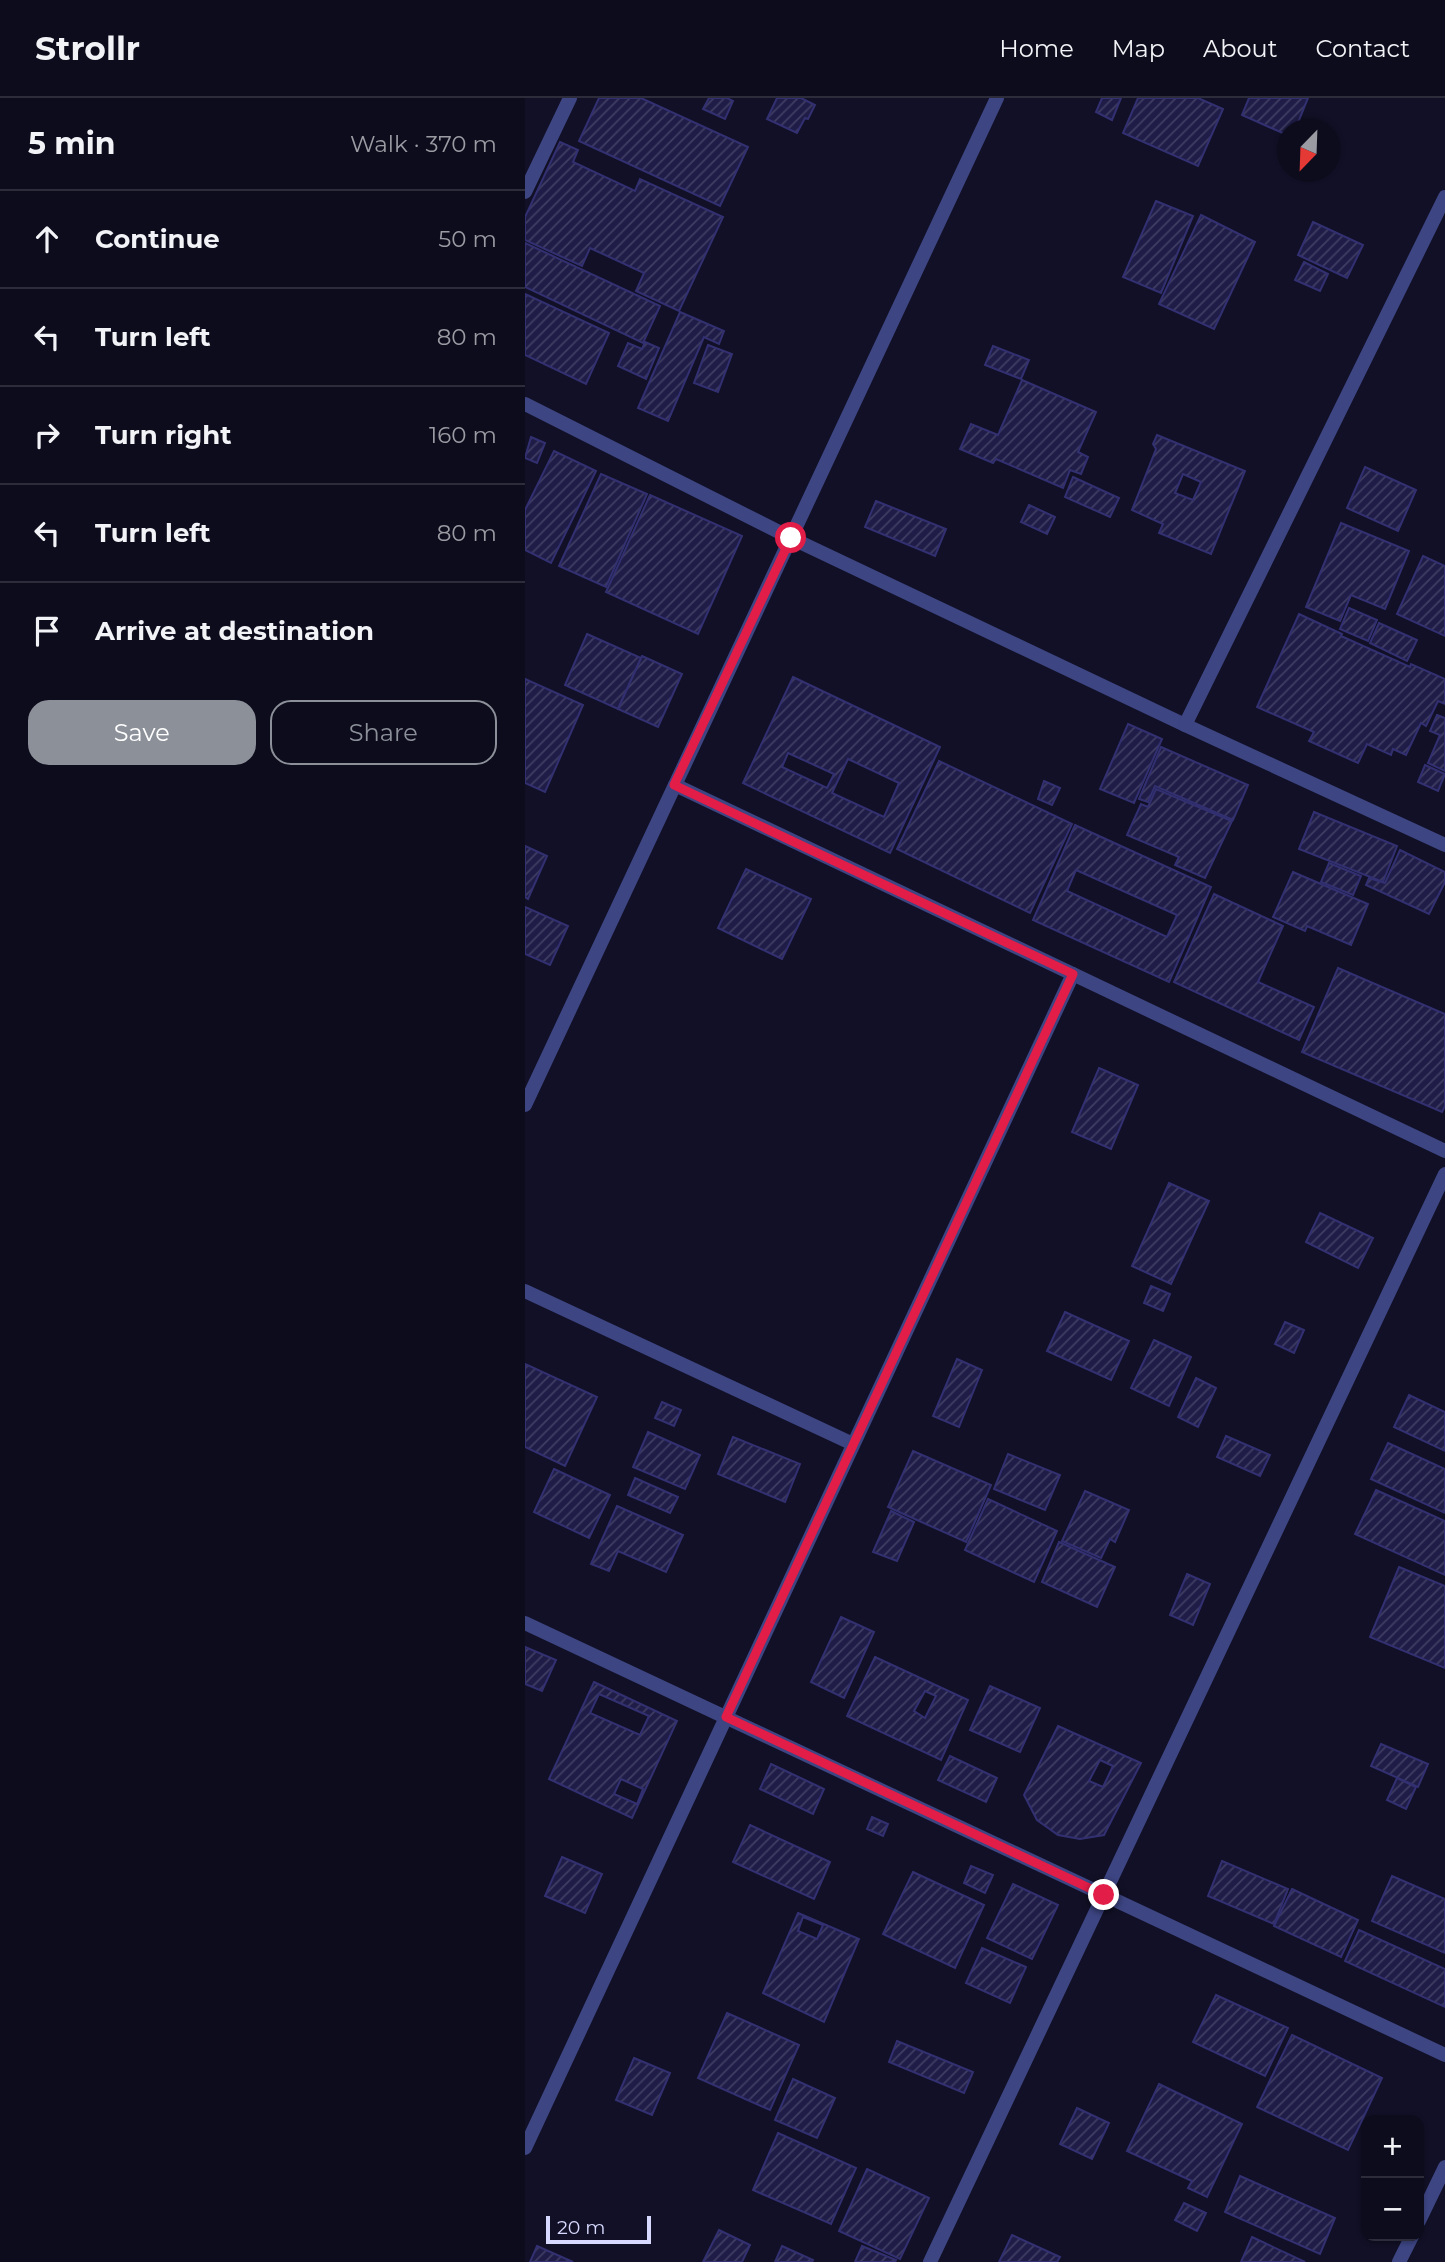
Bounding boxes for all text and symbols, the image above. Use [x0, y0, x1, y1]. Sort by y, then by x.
text: Strollr [35, 28, 140, 68]
text: Home [999, 34, 1074, 63]
text: Map [1112, 34, 1165, 63]
text: About [1203, 34, 1277, 63]
text: Contact [1315, 34, 1410, 63]
north arrow [1277, 119, 1340, 182]
text: 5 min [28, 125, 116, 162]
text: Walk · 370 m [350, 130, 497, 158]
icon: ahead [28, 220, 66, 258]
text: Continue [95, 223, 220, 255]
text: 50 m [438, 225, 497, 253]
icon: left [28, 318, 66, 356]
text: Turn left [95, 321, 211, 353]
text: 80 m [437, 323, 497, 351]
icon: right [28, 416, 66, 454]
text: Turn right [95, 419, 231, 451]
text: 160 m [429, 421, 497, 449]
icon: left [28, 514, 66, 552]
text: Turn left [95, 517, 211, 549]
text: 80 m [437, 519, 497, 547]
route start [775, 522, 806, 553]
icon: arrive [28, 612, 66, 650]
text: Arrive at destination [95, 615, 374, 647]
button: Save [28, 700, 256, 765]
button: Share [270, 700, 497, 765]
route end [1088, 1879, 1119, 1910]
map controls [1361, 2115, 1424, 2241]
button: + [1361, 2115, 1424, 2178]
button: − [1361, 2178, 1424, 2241]
scale bar [546, 2213, 651, 2245]
text: 20 m [557, 2216, 605, 2239]

